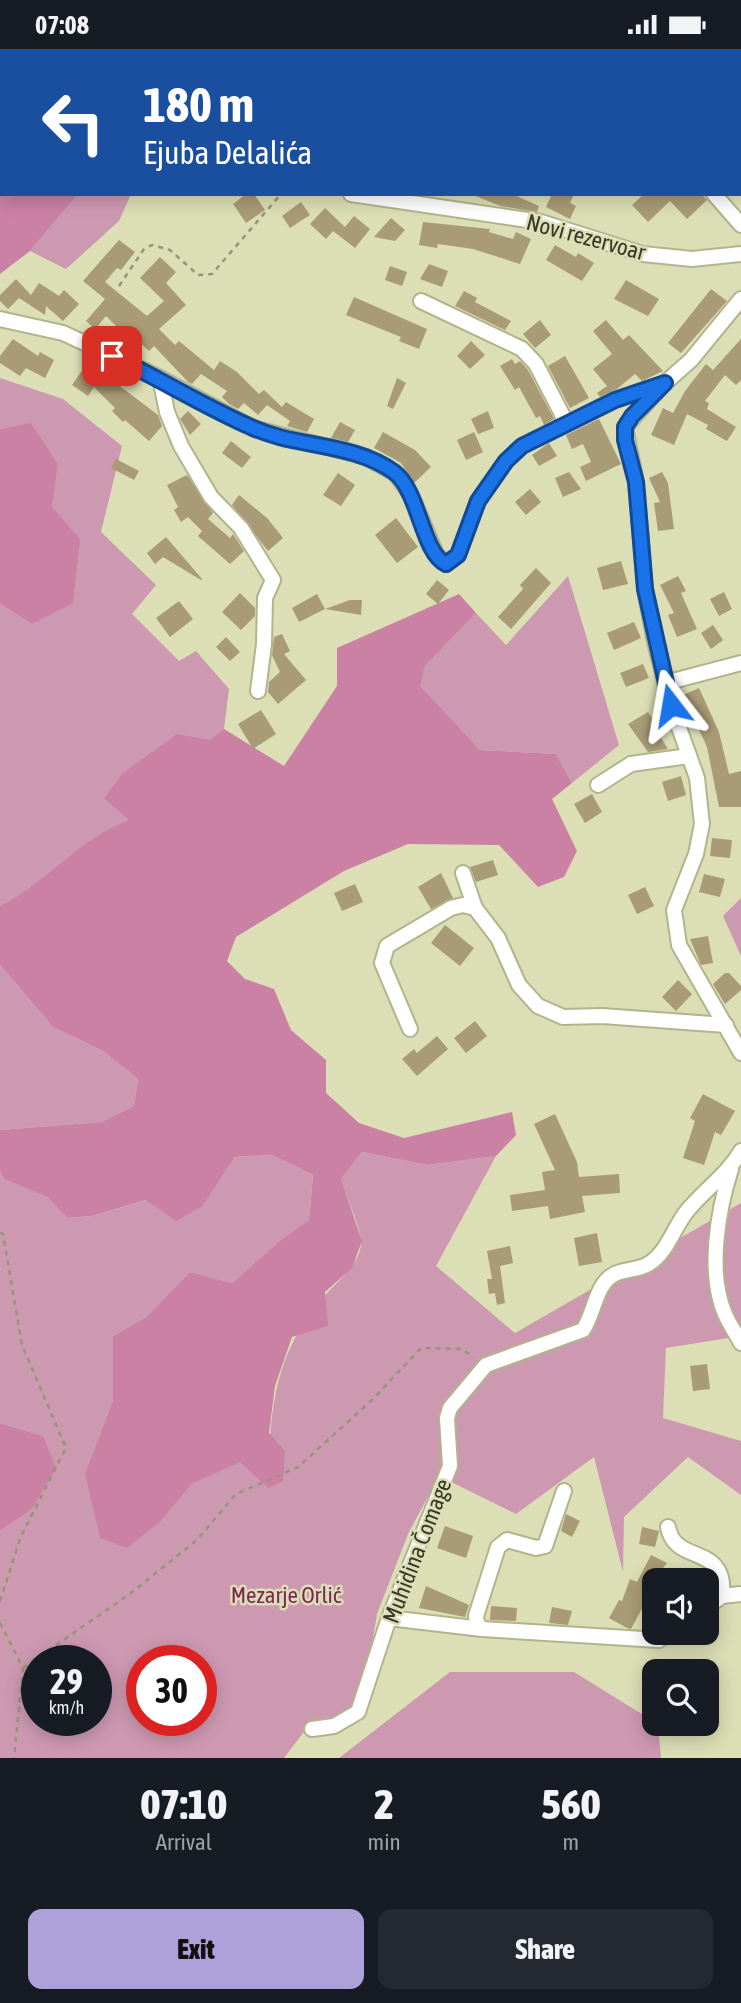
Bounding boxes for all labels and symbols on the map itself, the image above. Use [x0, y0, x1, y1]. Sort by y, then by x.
street label: Novi rezervoar [524, 209, 650, 266]
pin [82, 326, 142, 386]
position arrow [634, 668, 708, 742]
street label: Muhidina Čomage [378, 1475, 456, 1627]
park label: Mezarje Orlić [231, 1582, 342, 1608]
speed limit sign: 30 [126, 1645, 217, 1736]

